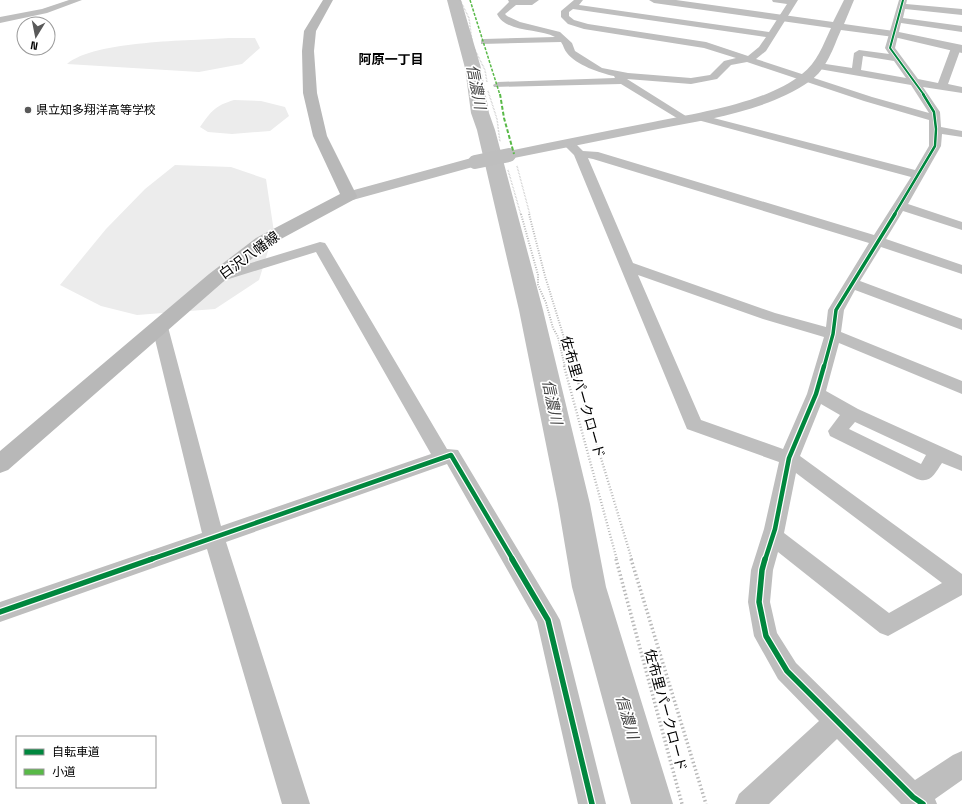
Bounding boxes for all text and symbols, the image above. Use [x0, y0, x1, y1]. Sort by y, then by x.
north arrow [16, 16, 56, 56]
text: N [29, 38, 39, 53]
district label: 阿原一丁目 [358, 51, 424, 68]
water label: 信濃川 [463, 63, 490, 113]
place label: 県立知多翔洋高等学校 [36, 102, 156, 118]
marker: 県立知多翔洋高等学校 [23, 105, 33, 115]
street label: 白沢八幡線 [215, 227, 283, 283]
street label: 佐布里パークロード [557, 334, 609, 460]
water label: 信濃川 [539, 378, 567, 428]
street label: 佐布里パークロード [641, 647, 691, 773]
water label: 信濃川 [612, 693, 643, 743]
legend [16, 736, 156, 788]
text: 自転車道 [52, 744, 100, 760]
text: 小道 [52, 764, 76, 780]

